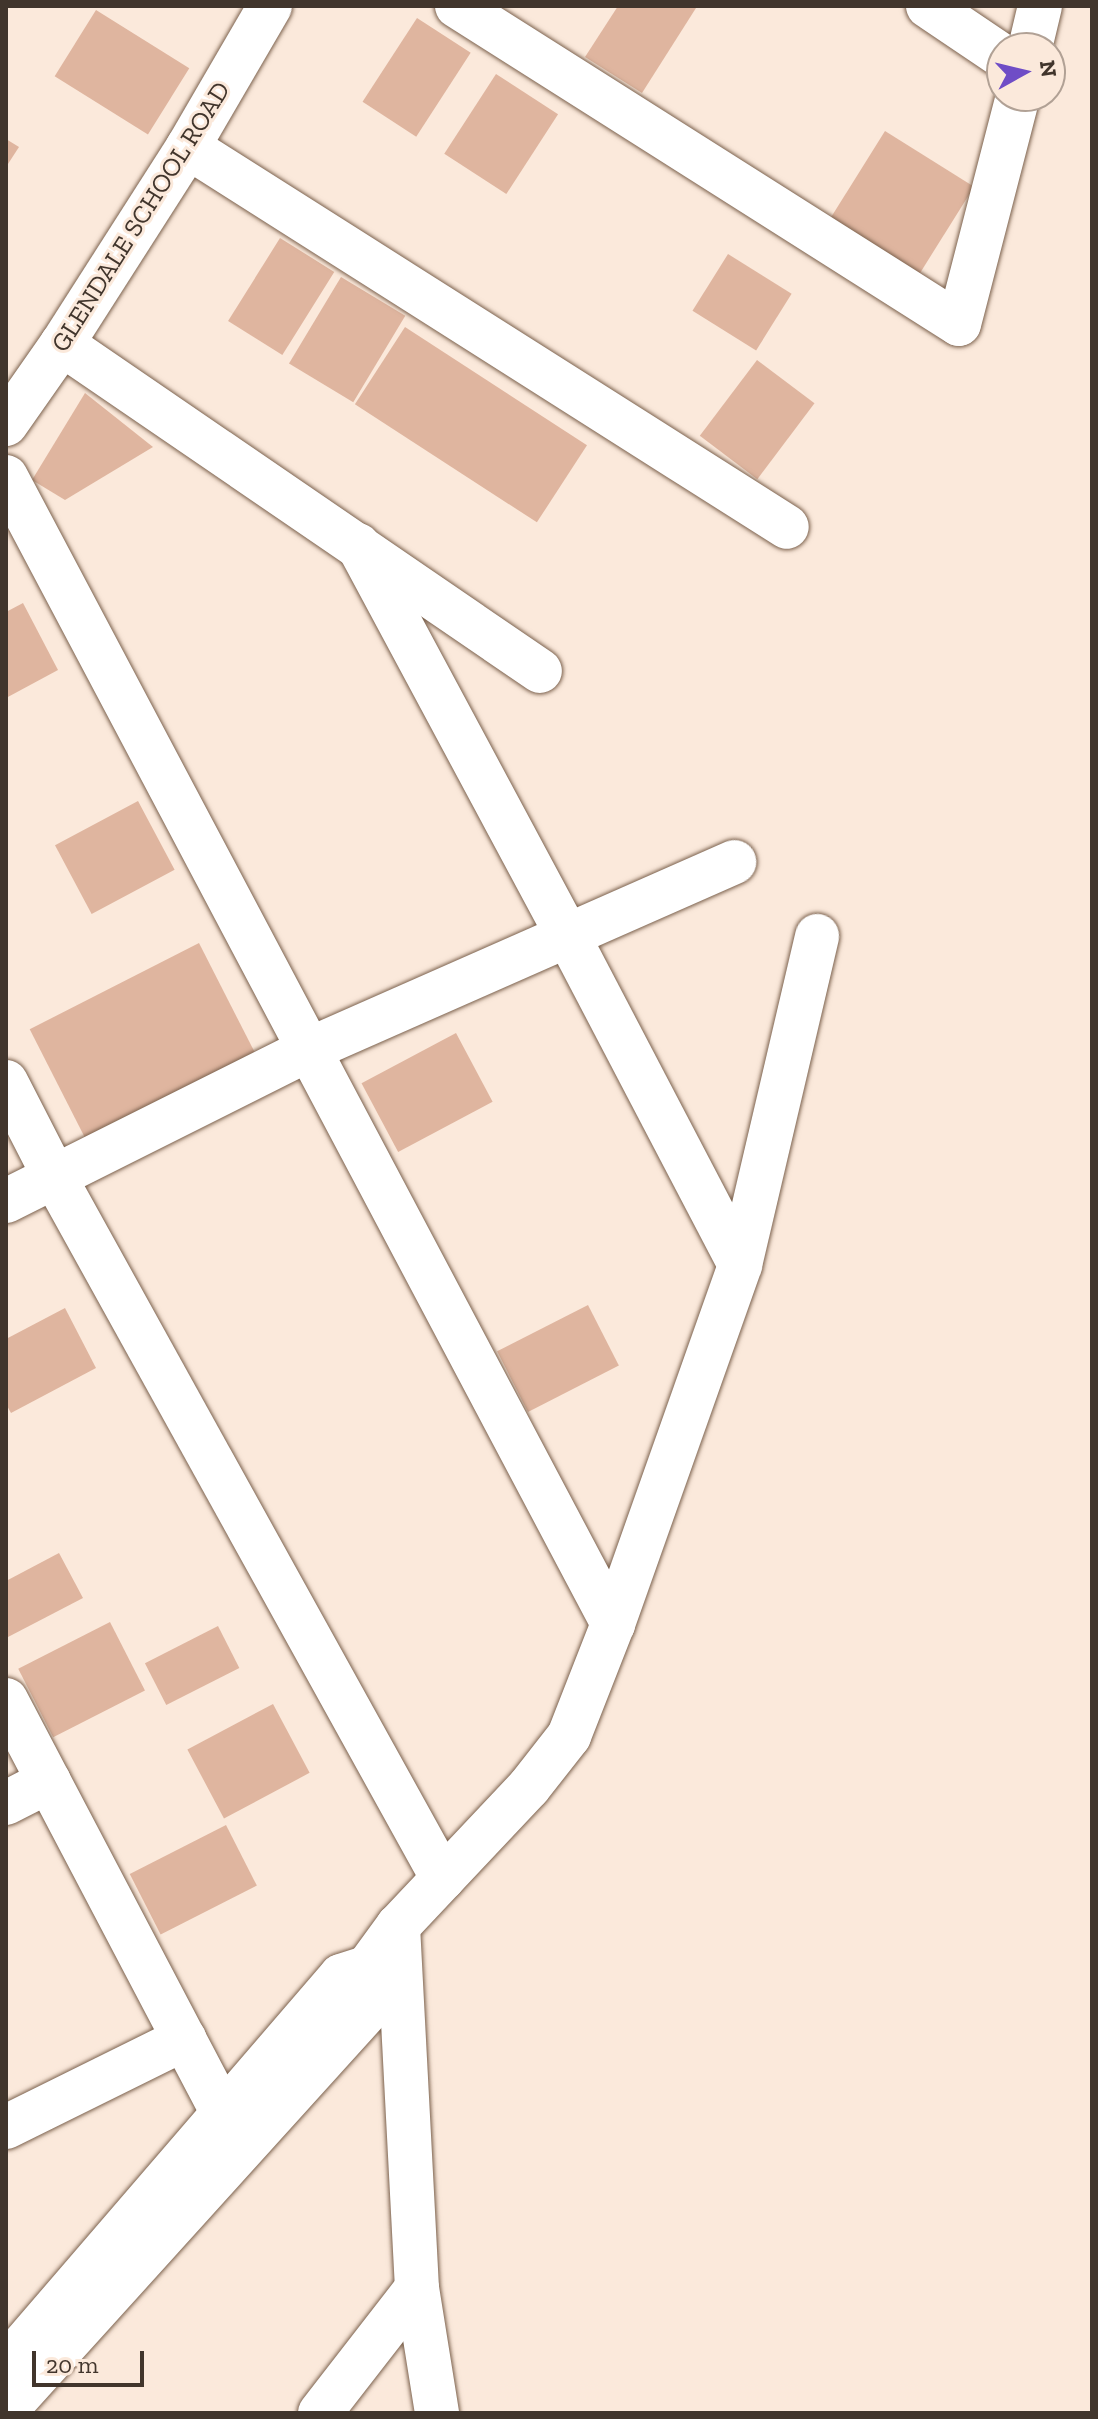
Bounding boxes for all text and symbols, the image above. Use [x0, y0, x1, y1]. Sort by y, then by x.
north arrow [986, 32, 1066, 112]
text: N [1034, 59, 1063, 79]
street label: GLENDALE SCHOOL ROAD [45, 76, 237, 358]
scale bar [36, 2335, 148, 2385]
text: 20 m [46, 2350, 98, 2379]

